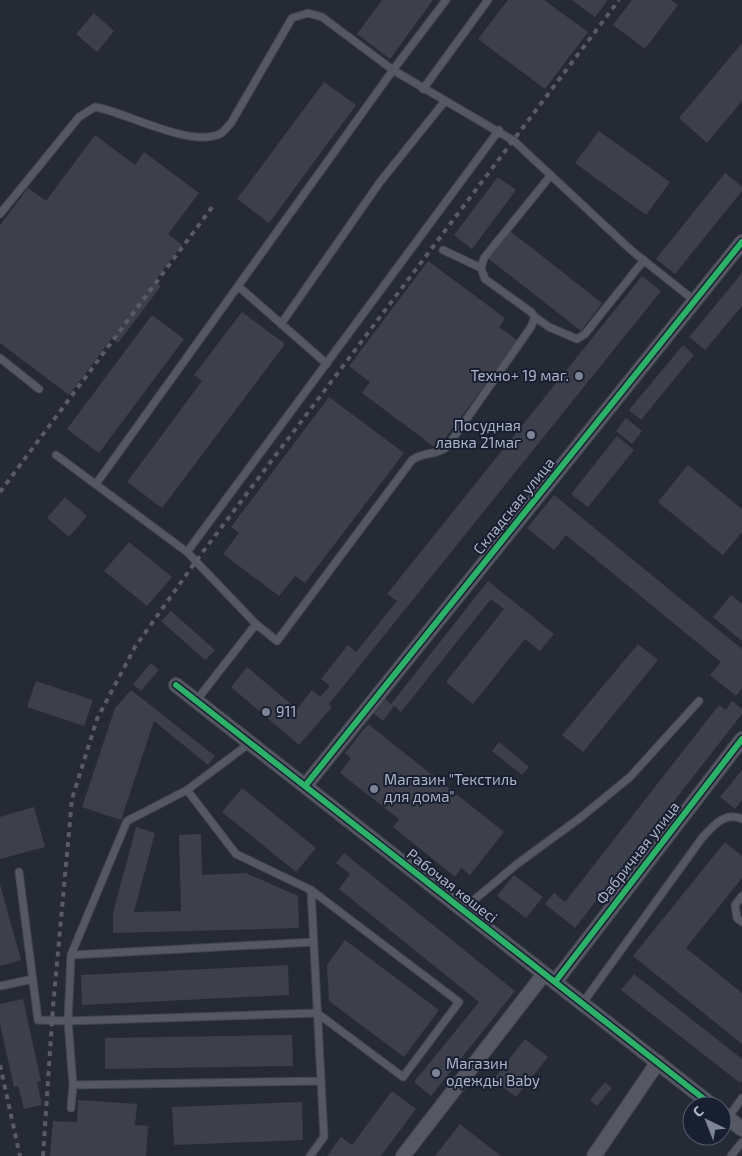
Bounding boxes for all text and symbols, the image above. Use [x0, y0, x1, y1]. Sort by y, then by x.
place label: Техно+ 19 маг. [470, 366, 569, 384]
marker: Техно+ 19 маг. [573, 370, 585, 382]
place label: Посудная лавка 21маг [435, 416, 521, 451]
marker: Посудная лавка 21маг [525, 429, 537, 441]
street label: Складская улица [469, 453, 558, 558]
place label: 911 [276, 702, 297, 720]
marker: 911 [260, 706, 272, 718]
place label: Магазин "Текстиль для дома" [384, 770, 517, 805]
marker: Магазин "Текстиль для дома" [368, 783, 380, 795]
street label: Фабричная улица [592, 798, 684, 908]
street label: Рабочая көшесі [404, 844, 501, 926]
place label: Магазин одежды Baby [446, 1054, 540, 1089]
marker: Магазин одежды Baby [430, 1067, 442, 1079]
north arrow [682, 1096, 732, 1146]
text: С [689, 1102, 707, 1120]

